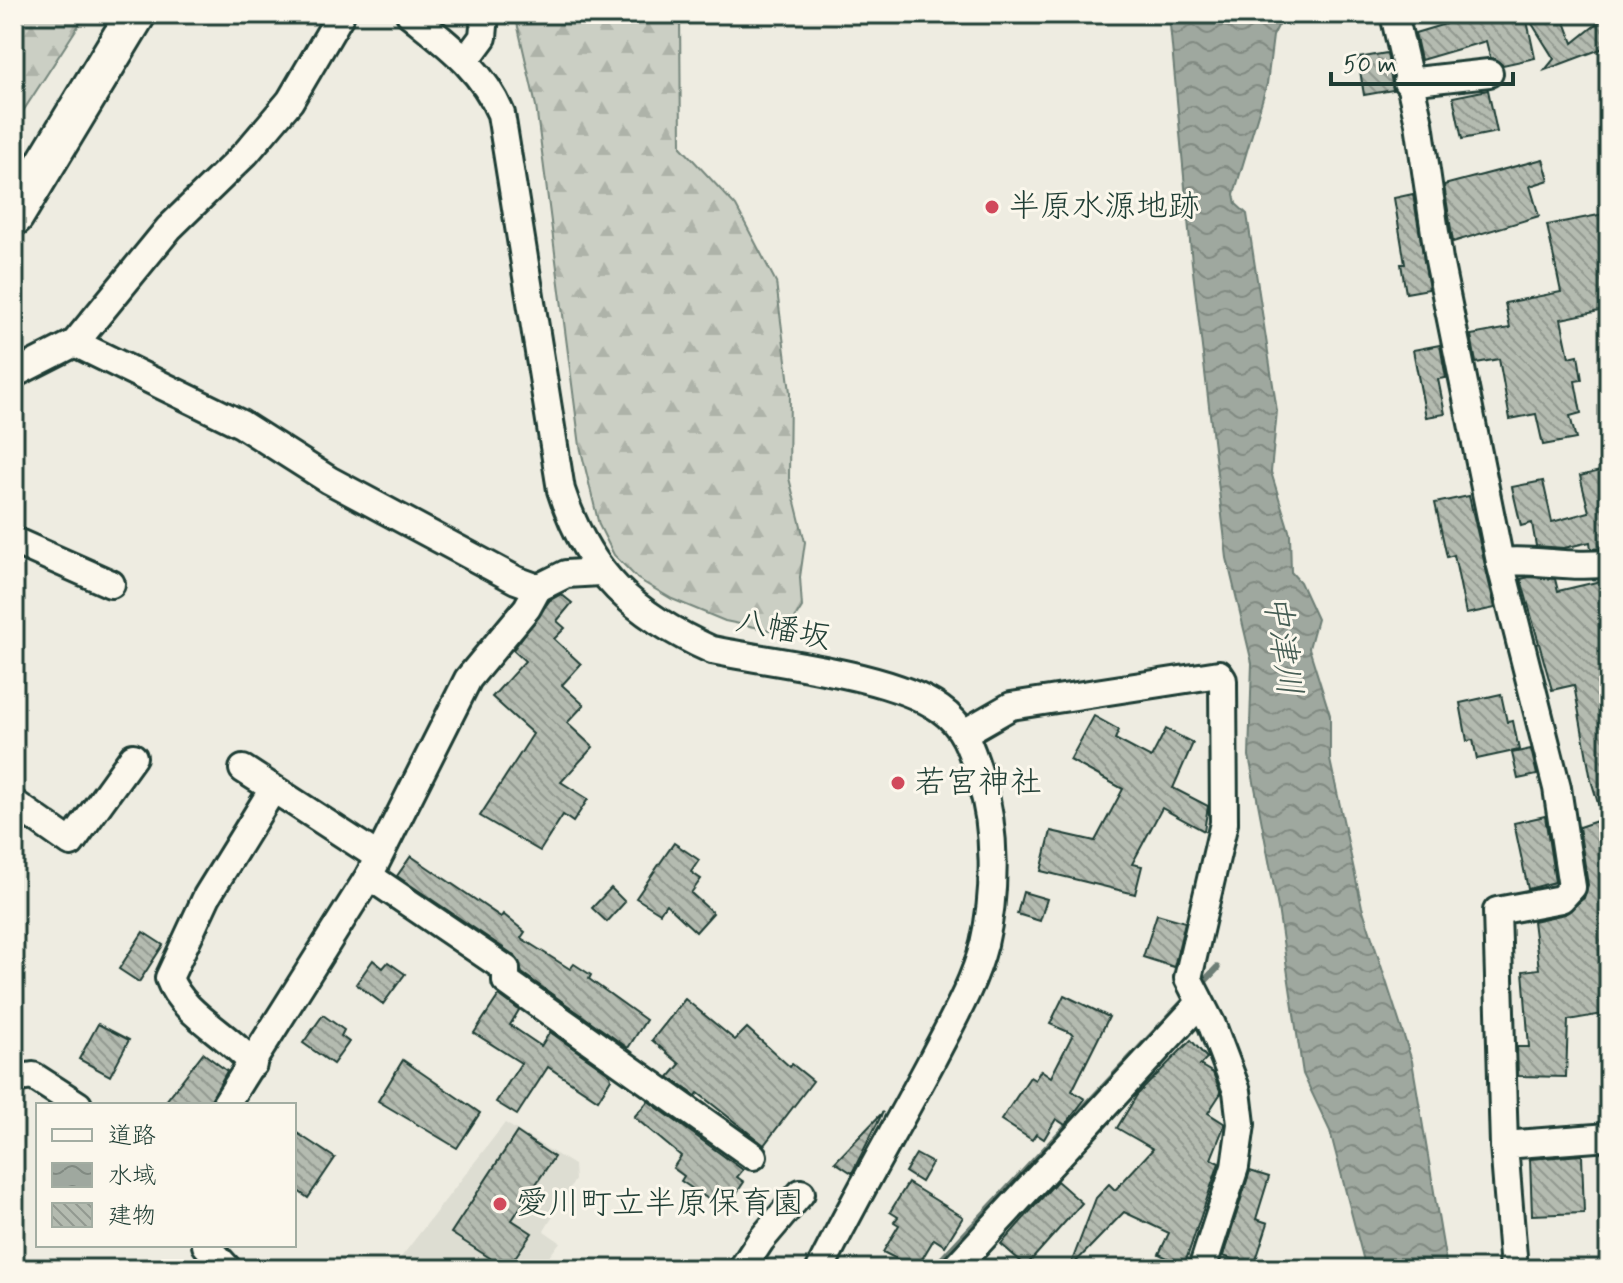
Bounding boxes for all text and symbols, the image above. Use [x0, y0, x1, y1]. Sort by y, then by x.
scale bar [1331, 36, 1513, 86]
text: 50 m [1343, 50, 1397, 81]
place label: 半原水源地跡 [1008, 186, 1200, 228]
marker: 半原水源地跡 [983, 198, 1001, 216]
water label: 中津川 [1253, 591, 1311, 699]
street label: 八幡坂 [732, 600, 834, 660]
place label: 若宮神社 [914, 762, 1042, 804]
marker: 若宮神社 [889, 774, 907, 792]
legend [36, 1103, 296, 1247]
text: 道路 [108, 1121, 156, 1152]
text: 水域 [108, 1161, 156, 1192]
place label: 愛川町立半原保育園 [516, 1183, 804, 1225]
marker: 愛川町立半原保育園 [491, 1195, 509, 1213]
text: 建物 [108, 1201, 156, 1232]

